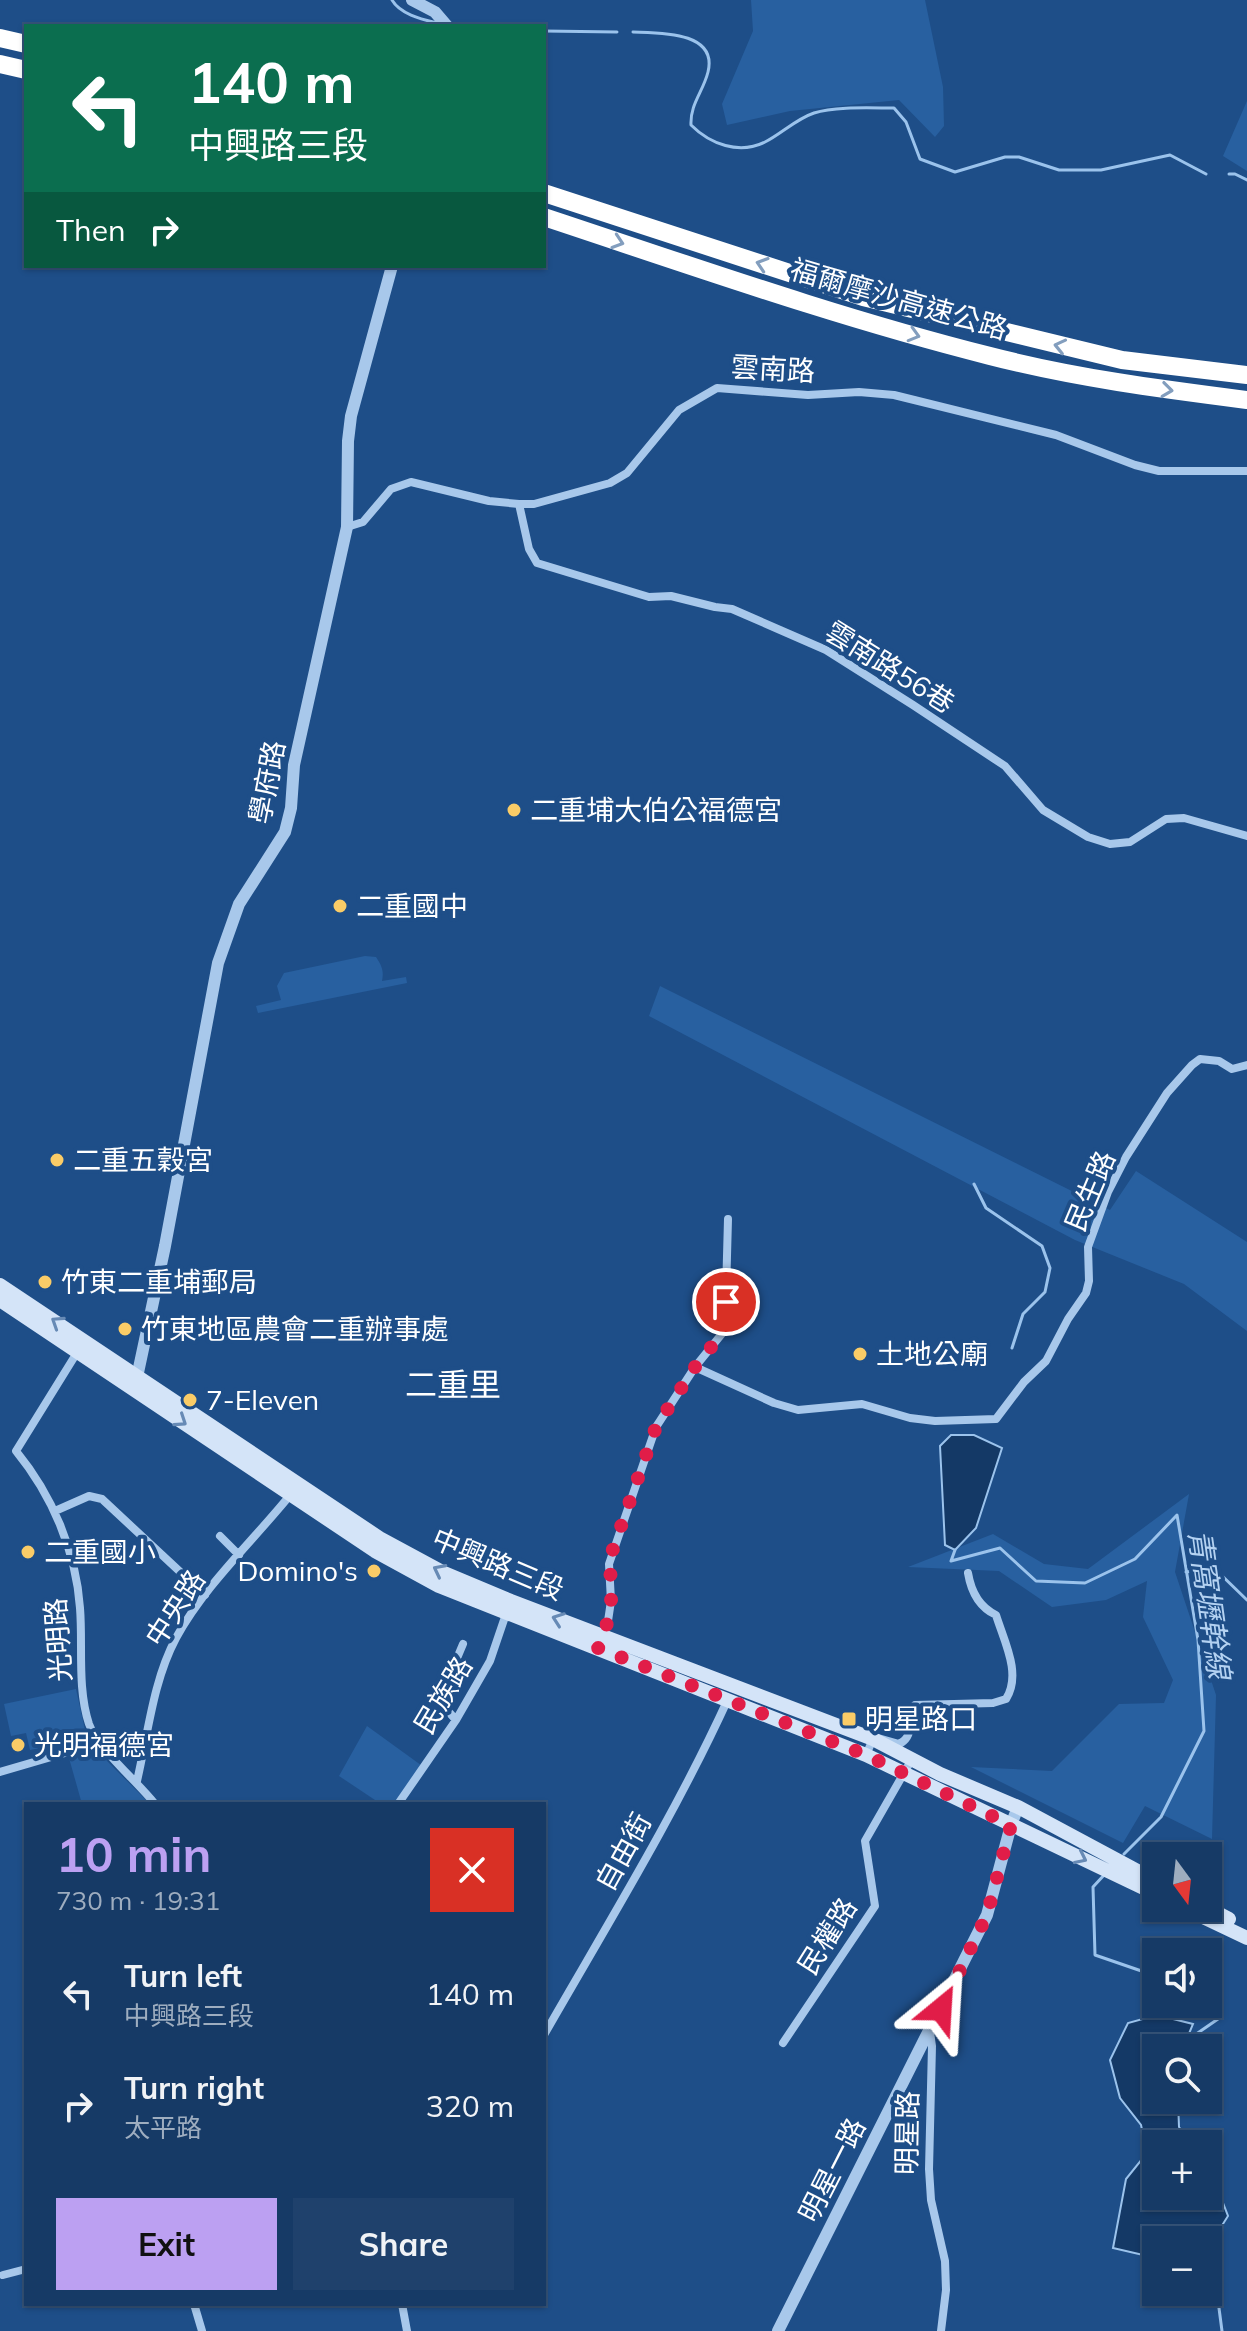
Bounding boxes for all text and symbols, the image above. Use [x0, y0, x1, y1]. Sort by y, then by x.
text: 140 m [188, 47, 355, 117]
icon: left [56, 56, 160, 160]
text: 中興路三段 [188, 122, 368, 167]
icon: right [142, 208, 186, 252]
text: Then [56, 211, 126, 249]
one-way arrow [610, 232, 624, 248]
street label: 福爾摩沙高速公路 [787, 251, 1012, 346]
one-way arrow [756, 258, 770, 274]
one-way arrow [906, 326, 920, 342]
one-way arrow [1053, 338, 1067, 355]
street label: 雲南路 [730, 349, 816, 388]
one-way arrow [1160, 381, 1174, 398]
street label: 雲南路56巷 [819, 613, 961, 720]
street label: 學府路 [241, 737, 292, 826]
place label: 二重埔大伯公福德宮 [530, 792, 782, 827]
marker: 二重埔大伯公福德宮 [505, 801, 523, 819]
place label: 二重國中 [356, 888, 468, 923]
marker: 二重國中 [331, 897, 349, 915]
place label: 二重五穀宮 [73, 1142, 213, 1177]
street label: 民生路 [1057, 1145, 1122, 1236]
marker: 二重五穀宮 [48, 1151, 66, 1169]
place label: 竹東二重埔郵局 [61, 1264, 257, 1299]
pin [692, 1268, 760, 1336]
marker: 竹東二重埔郵局 [36, 1273, 54, 1291]
icon: arrive [704, 1280, 748, 1324]
place label: 竹東地區農會二重辦事處 [141, 1311, 449, 1346]
one-way arrow [51, 1317, 66, 1332]
marker: 竹東地區農會二重辦事處 [116, 1320, 134, 1338]
place label: 土地公廟 [876, 1336, 988, 1371]
marker: 土地公廟 [851, 1345, 869, 1363]
district label: 二重里 [405, 1364, 501, 1404]
place label: 7-Eleven [206, 1382, 319, 1417]
marker: 7-Eleven [181, 1391, 199, 1409]
one-way arrow [173, 1412, 187, 1427]
street label: 中興路三段 [427, 1520, 569, 1607]
water label: 青窩壢幹線 [1181, 1527, 1240, 1684]
place label: 二重國小 [44, 1534, 156, 1569]
marker: 二重國小 [19, 1543, 37, 1561]
place label: Domino's [237, 1553, 358, 1588]
marker: Domino's [365, 1562, 383, 1580]
street label: 中央路 [137, 1563, 212, 1652]
one-way arrow [433, 1565, 448, 1580]
street label: 光明路 [37, 1597, 78, 1683]
one-way arrow [552, 1612, 566, 1629]
street label: 民族路 [406, 1650, 479, 1740]
place label: 明星路口 [865, 1701, 977, 1736]
marker: 明星路口 [840, 1710, 858, 1728]
place label: 光明福德宮 [34, 1727, 174, 1762]
marker: 光明福德宮 [9, 1736, 27, 1754]
street label: 自由街 [587, 1807, 658, 1897]
text: 10 min [56, 1824, 211, 1884]
button: close [430, 1828, 514, 1912]
north arrow [1142, 1842, 1222, 1922]
map controls [1142, 1842, 1222, 2306]
one-way arrow [1073, 1848, 1087, 1864]
text: 730 m · 19:31 [56, 1884, 220, 1917]
street label: 民權路 [789, 1891, 864, 1981]
button: sound [1142, 1938, 1222, 2018]
text: Turn left [124, 1957, 242, 1995]
position arrow [899, 1967, 983, 2051]
icon: left [56, 1972, 100, 2016]
text: 140 m [426, 1975, 514, 2013]
text: 中興路三段 [124, 1999, 254, 2032]
button: search [1142, 2034, 1222, 2114]
text: Turn right [124, 2069, 264, 2107]
icon: right [56, 2084, 100, 2128]
text: 320 m [426, 2087, 514, 2125]
street label: 明星路 [888, 2091, 925, 2175]
text: 太平路 [124, 2111, 202, 2144]
street label: 明星一路 [791, 2112, 873, 2228]
button: + [1142, 2130, 1222, 2210]
button: Exit [56, 2198, 277, 2290]
button: Share [293, 2198, 514, 2290]
button: − [1142, 2226, 1222, 2306]

